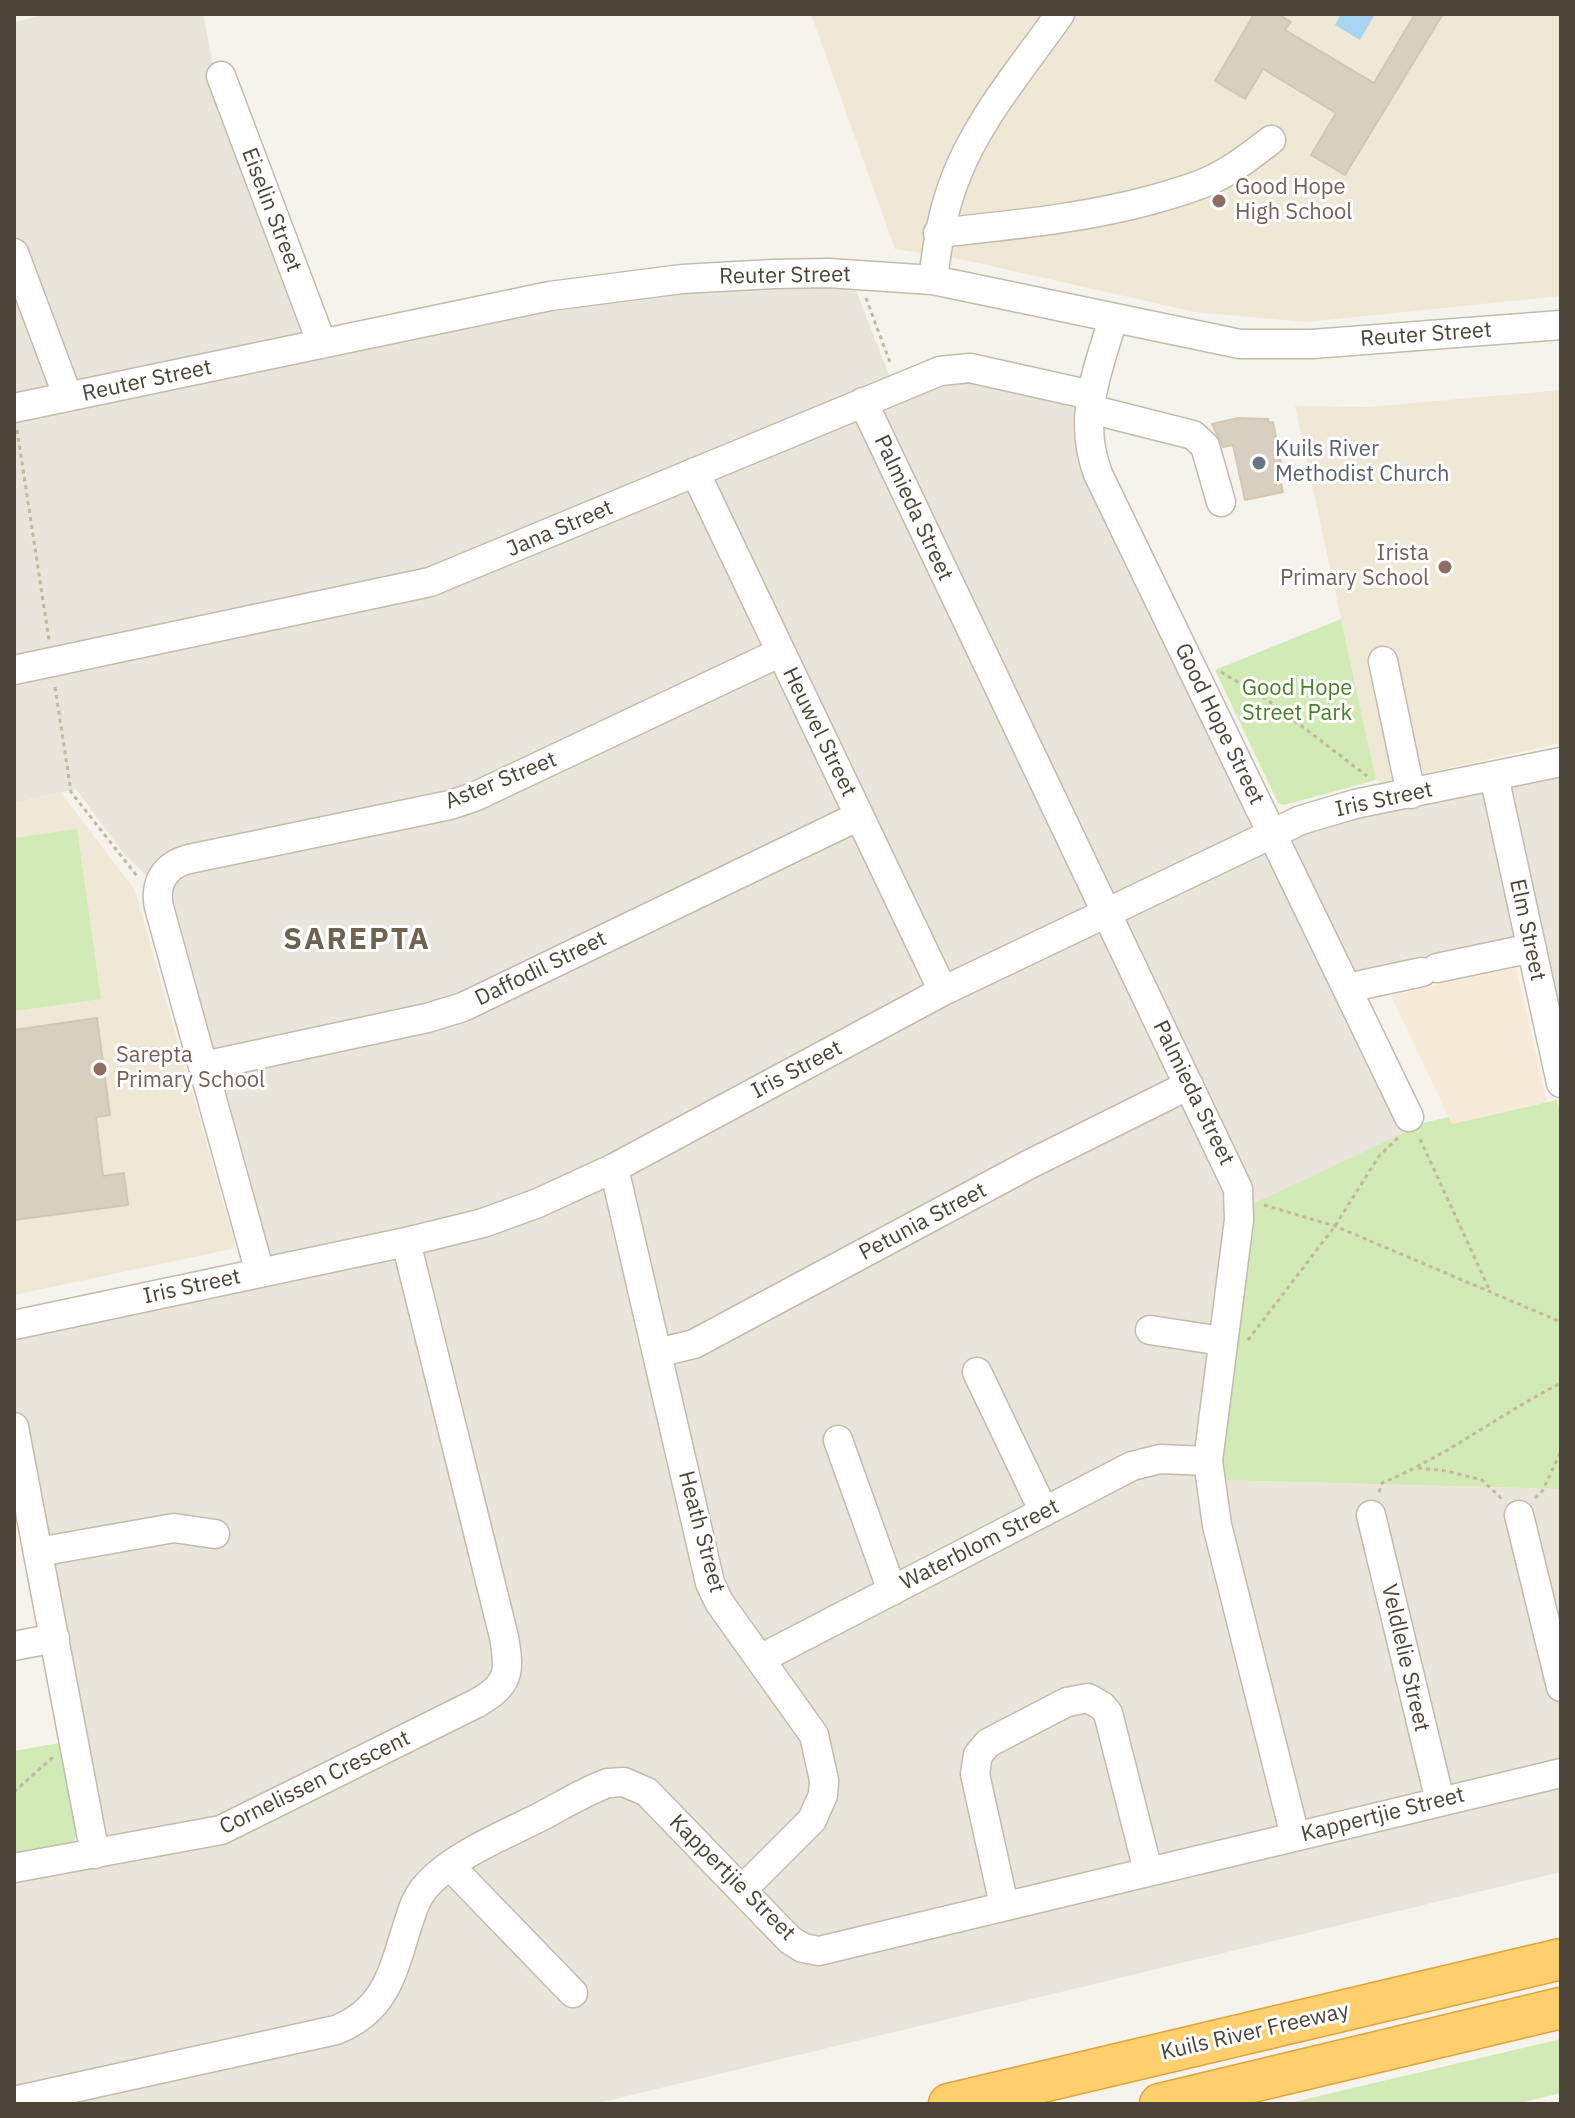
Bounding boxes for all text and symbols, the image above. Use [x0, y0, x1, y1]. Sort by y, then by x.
street label: Eiselin Street [235, 144, 307, 276]
place label: Good Hope High School [1235, 175, 1352, 226]
marker: Good Hope High School [1210, 192, 1228, 210]
street label: Reuter Street [719, 262, 851, 290]
street label: Reuter Street [1359, 317, 1493, 353]
street label: Reuter Street [80, 354, 214, 408]
street label: Palmieda Street [868, 431, 958, 585]
place label: Kuils River Methodist Church [1275, 437, 1449, 488]
marker: Kuils River Methodist Church [1250, 454, 1268, 472]
street label: Jana Street [503, 495, 617, 563]
place label: Irista Primary School [1280, 541, 1429, 592]
marker: Irista Primary School [1436, 558, 1454, 576]
street label: Good Hope Street [1169, 639, 1269, 809]
street label: Heuwel Street [776, 663, 862, 801]
park label: Good Hope Street Park [1242, 676, 1352, 728]
street label: Aster Street [441, 747, 561, 815]
street label: Iris Street [1333, 777, 1435, 823]
street label: Elm Street [1503, 877, 1551, 983]
district label: SAREPTA [283, 922, 431, 958]
street label: Daffodil Street [471, 926, 611, 1012]
street label: Palmieda Street [1147, 1016, 1239, 1170]
street label: Iris Street [747, 1035, 847, 1105]
place label: Sarepta Primary School [116, 1043, 265, 1094]
marker: Sarepta Primary School [91, 1060, 109, 1078]
street label: Petunia Street [855, 1177, 991, 1267]
street label: Iris Street [141, 1264, 243, 1310]
street label: Heath Street [672, 1468, 730, 1596]
street label: Waterblom Street [896, 1494, 1064, 1596]
street label: Veldlelie Street [1375, 1582, 1435, 1734]
street label: Cornelissen Crescent [215, 1725, 415, 1841]
street label: Kappertjie Street [1299, 1782, 1467, 1848]
street label: Kappertjie Street [663, 1809, 801, 1947]
street label: Kuils River Freeway [1158, 1998, 1352, 2066]

